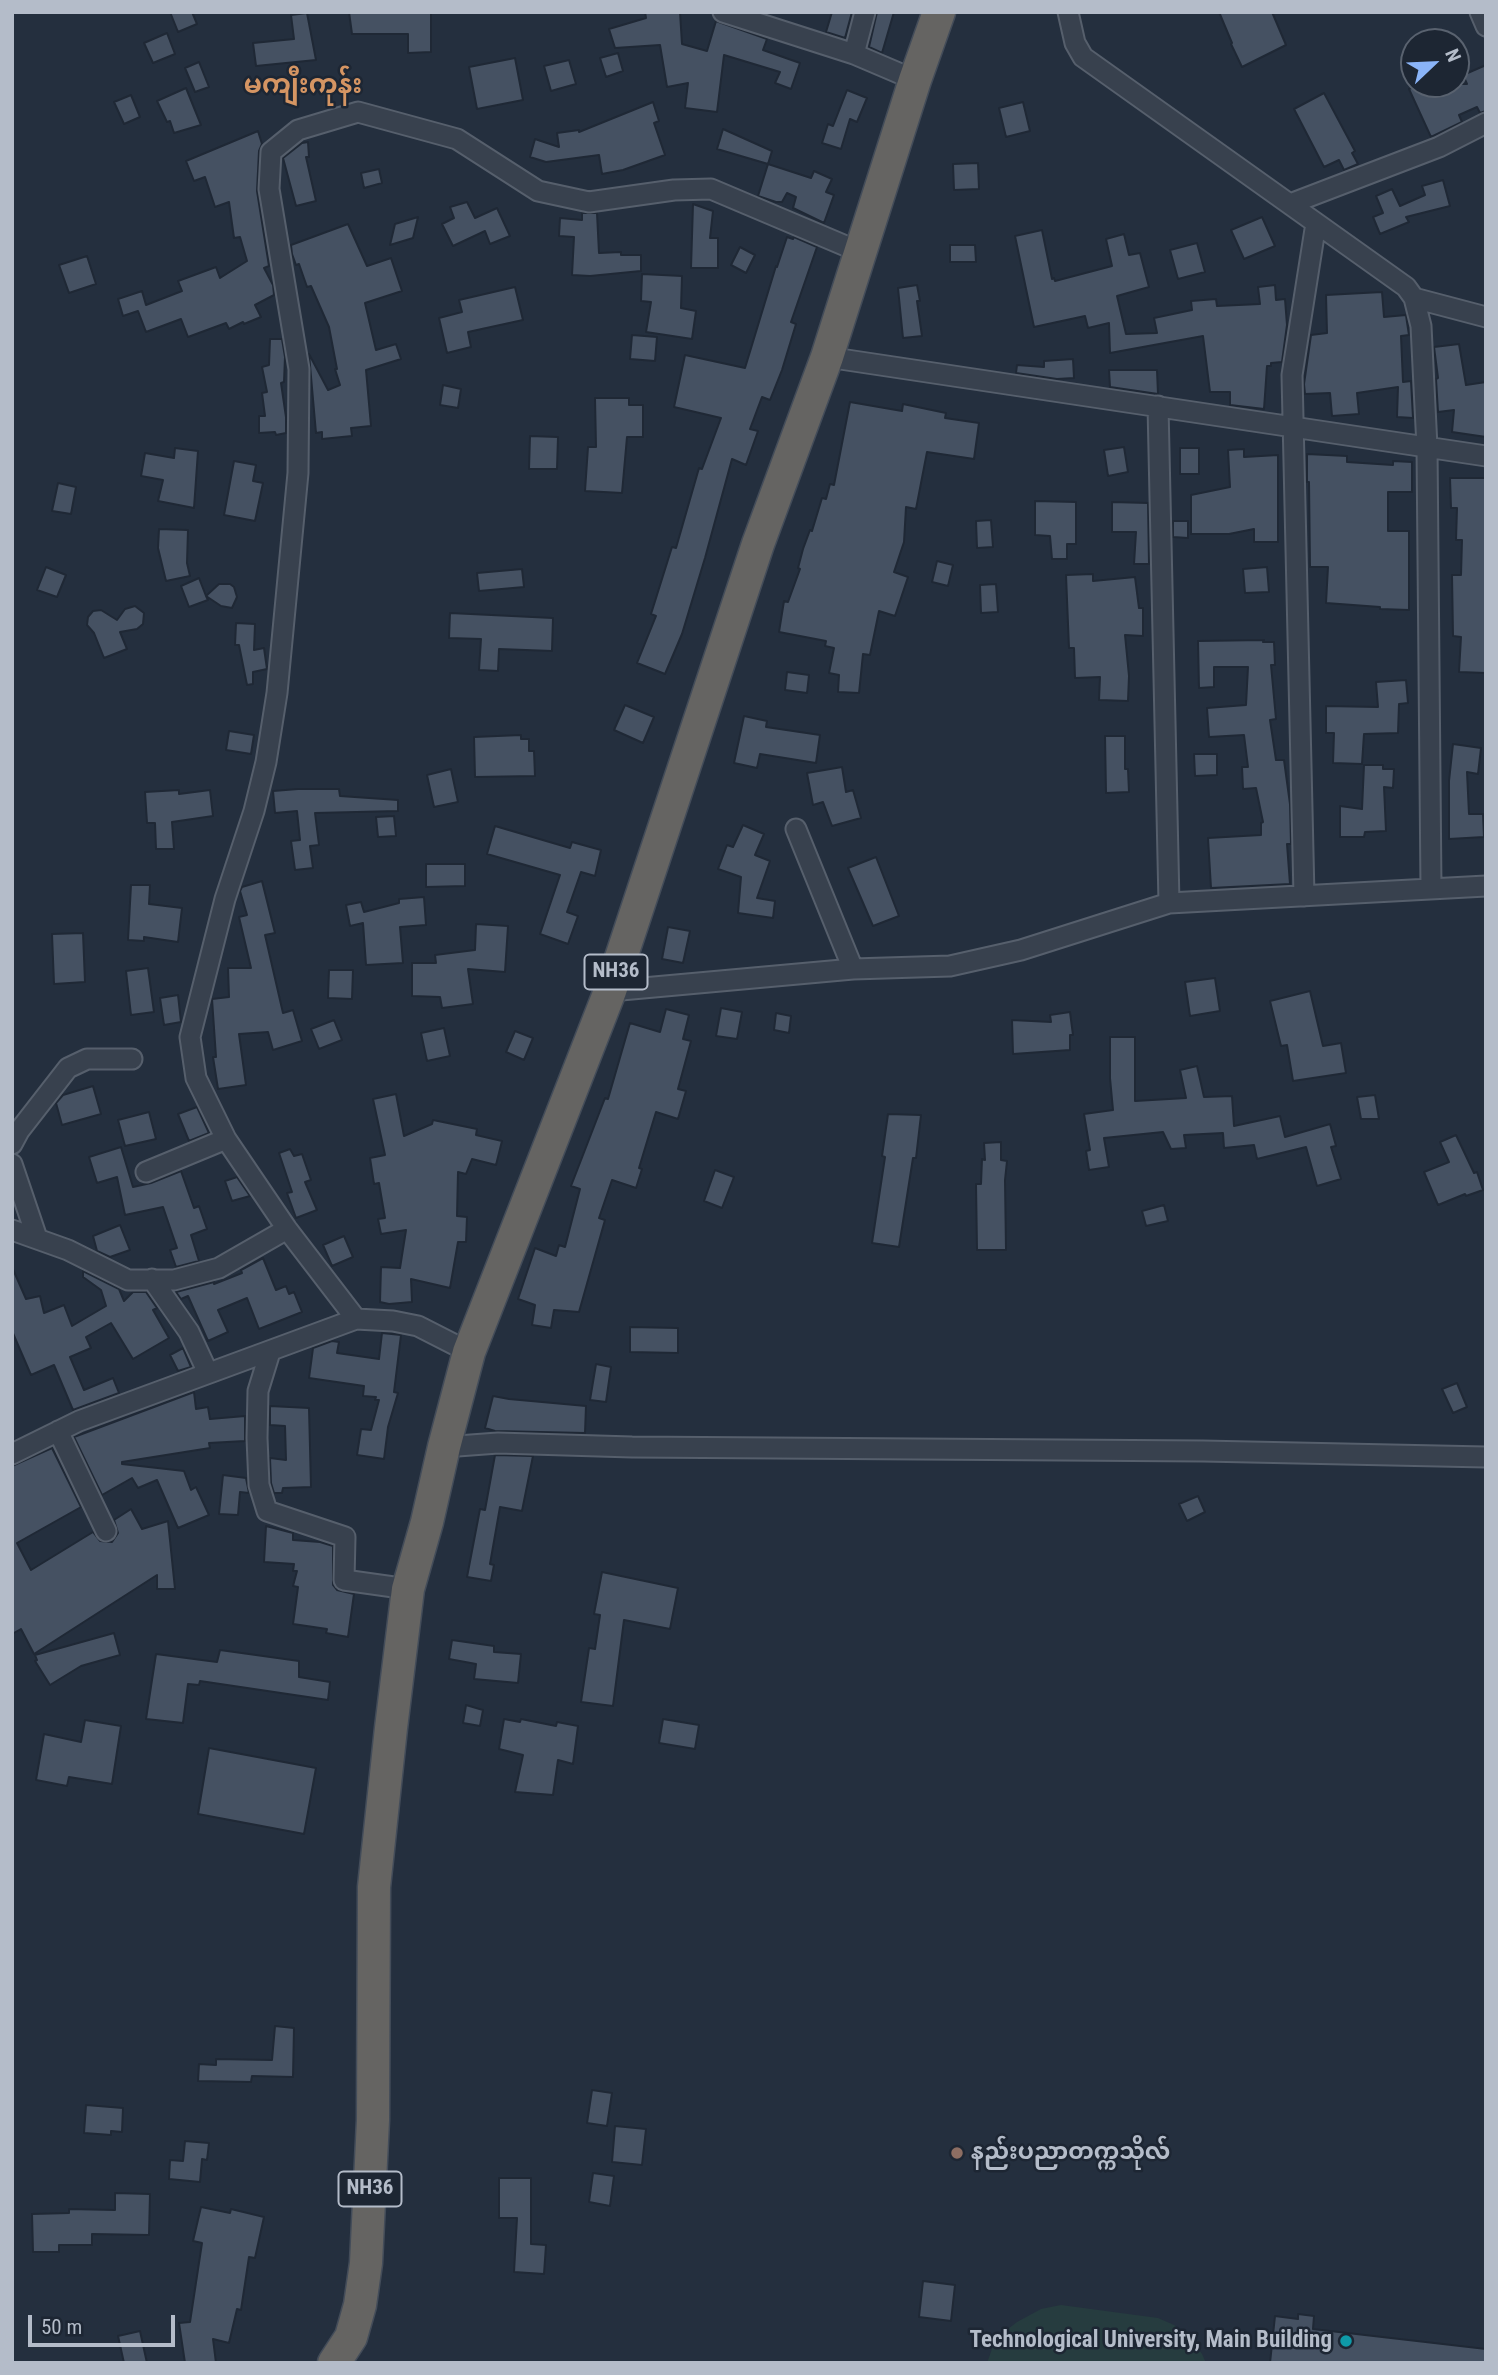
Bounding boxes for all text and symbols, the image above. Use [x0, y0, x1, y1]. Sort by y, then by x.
north arrow [1400, 28, 1470, 98]
text: N [1440, 46, 1466, 65]
district label: မကျီးကုန်း [244, 70, 362, 102]
road number: NH36 [584, 954, 648, 990]
place label: နည်းပညာတက္ကသိုလ် [971, 2139, 1170, 2167]
marker: နည်းပညာတက္ကသိုလ် [949, 2145, 965, 2161]
road number: NH36 [338, 2172, 402, 2206]
scale bar [32, 2302, 178, 2346]
text: 50 m [41, 2315, 82, 2339]
place label: Technological University, Main Building [969, 2327, 1332, 2355]
marker: Technological University, Main Building [1338, 2333, 1354, 2349]

